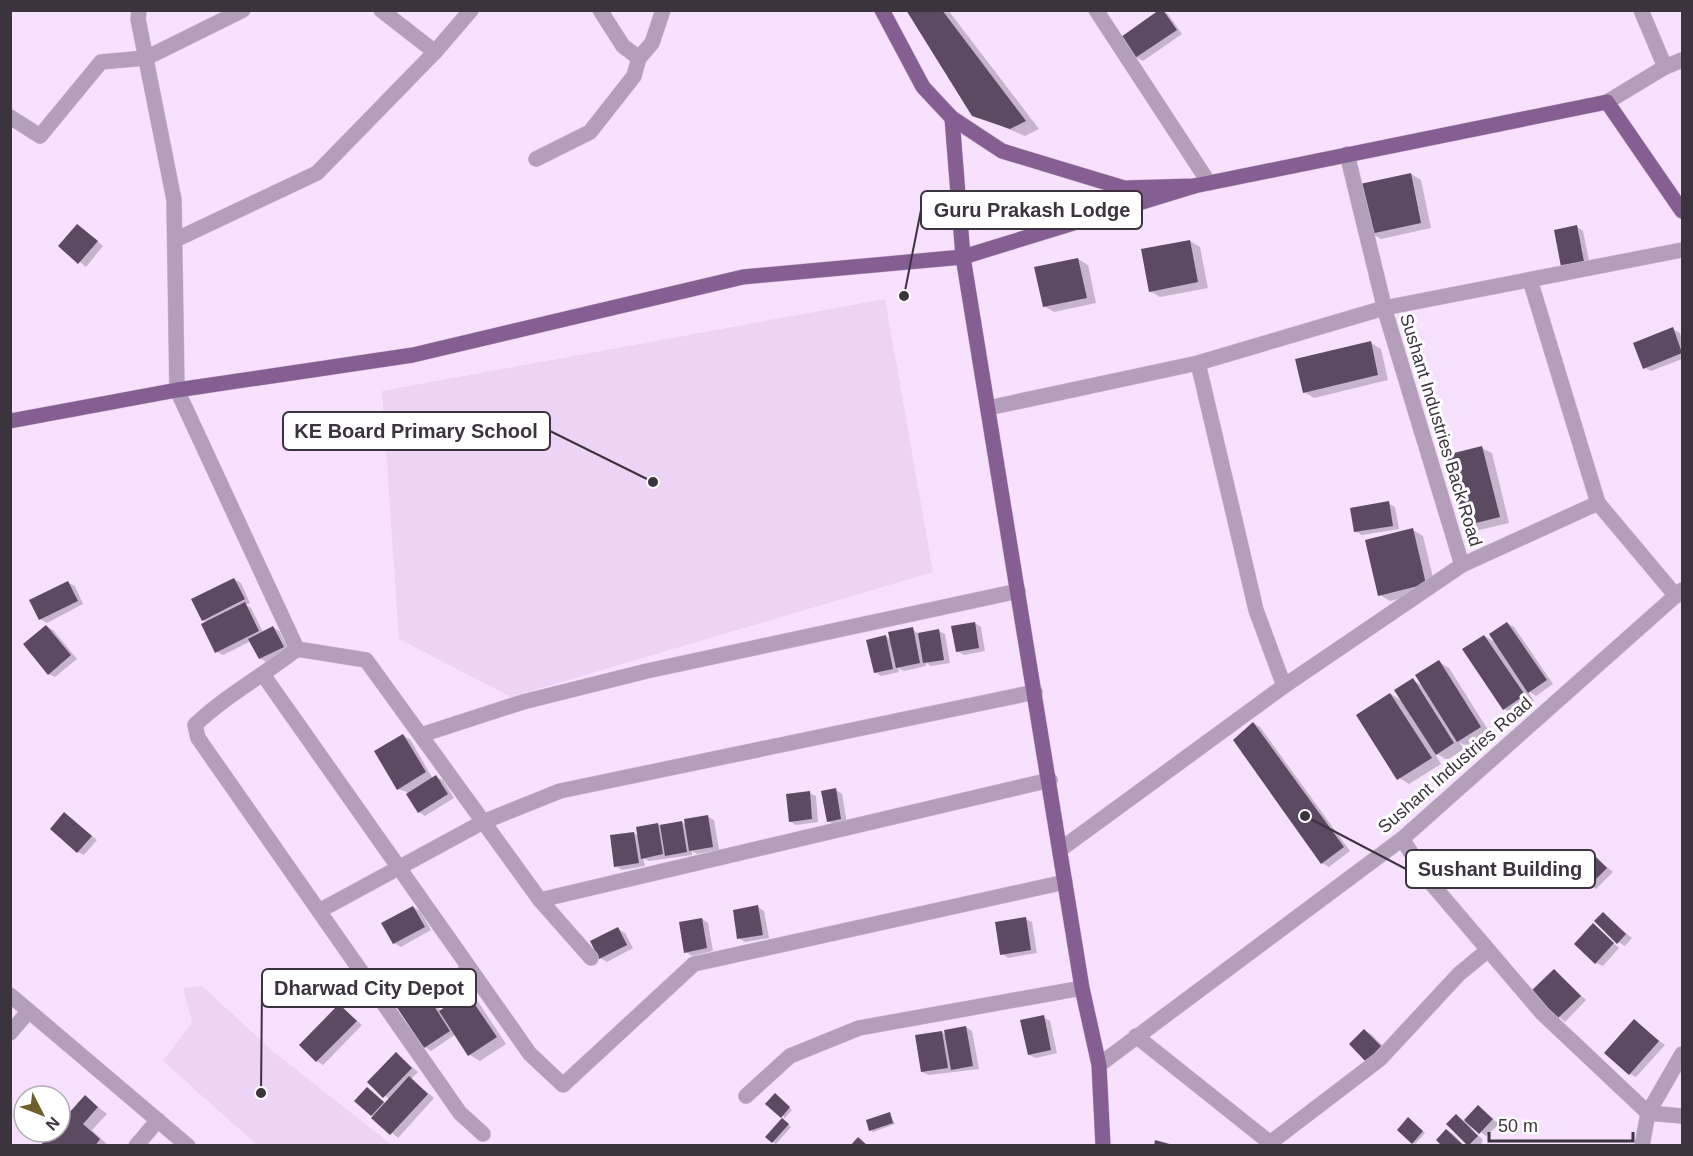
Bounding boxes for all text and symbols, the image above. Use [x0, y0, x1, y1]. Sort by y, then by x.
callout: Guru Prakash Lodge [921, 191, 1142, 229]
text: Guru Prakash Lodge [934, 199, 1130, 221]
street label: Sushant Industries Back Road [1396, 311, 1486, 549]
callout: KE Board Primary School [283, 412, 550, 450]
text: KE Board Primary School [294, 420, 538, 442]
street label: Sushant Industries Road [1374, 693, 1536, 837]
callout: Sushant Building [1406, 850, 1595, 888]
text: Sushant Building [1418, 858, 1582, 880]
callout: Dharwad City Depot [262, 969, 476, 1007]
text: Dharwad City Depot [274, 977, 464, 999]
north arrow [12, 1084, 72, 1144]
scale bar [1489, 1105, 1633, 1143]
text: N [43, 1114, 63, 1134]
text: 50 m [1498, 1116, 1538, 1136]

